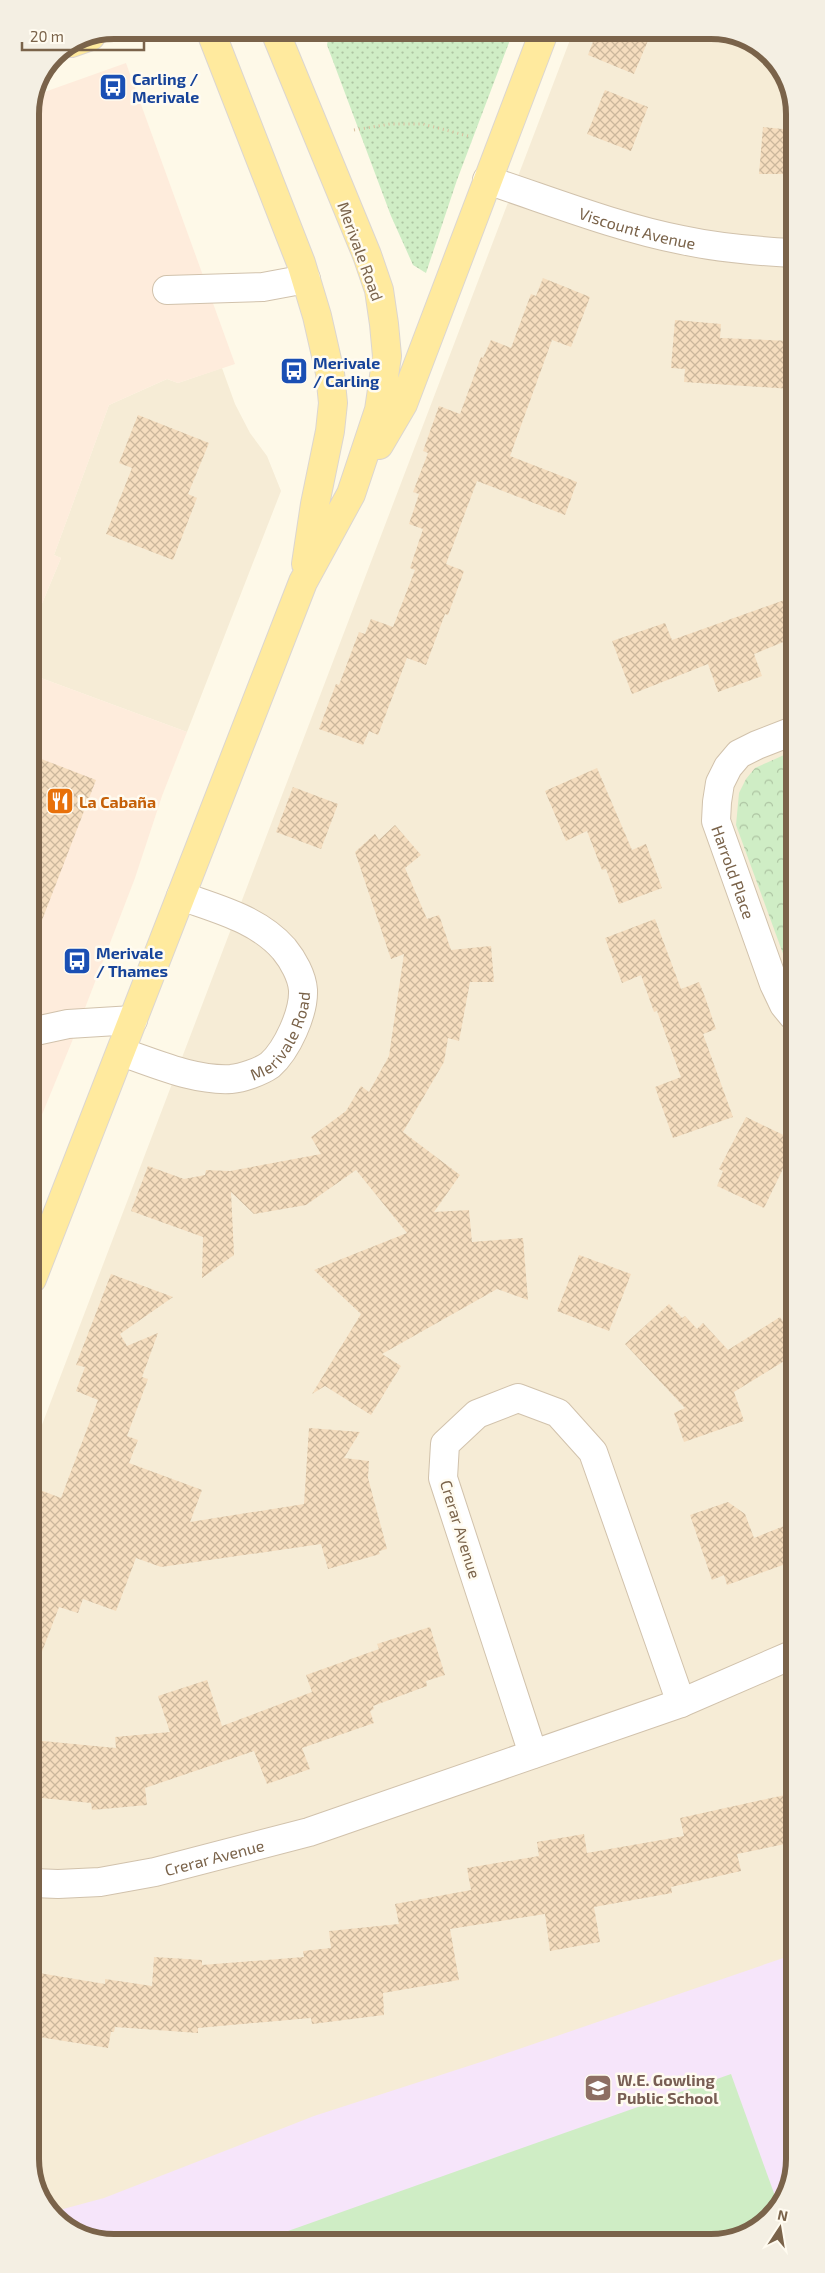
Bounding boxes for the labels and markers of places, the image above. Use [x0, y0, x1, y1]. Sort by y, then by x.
place label: Carling / Merivale [132, 69, 199, 106]
bus stop icon: Carling / Merivale [98, 72, 128, 102]
place label: Merivale / Carling [313, 353, 380, 390]
bus stop icon: Merivale / Carling [279, 356, 309, 386]
restaurant icon: La Cabaña [45, 786, 75, 816]
place label: La Cabaña [79, 792, 156, 811]
place label: Merivale / Thames [96, 943, 168, 980]
bus stop icon: Merivale / Thames [62, 946, 92, 976]
place label: W.E. Gowling Public School [617, 2070, 719, 2107]
school or university icon: W.E. Gowling Public School [583, 2073, 613, 2103]

